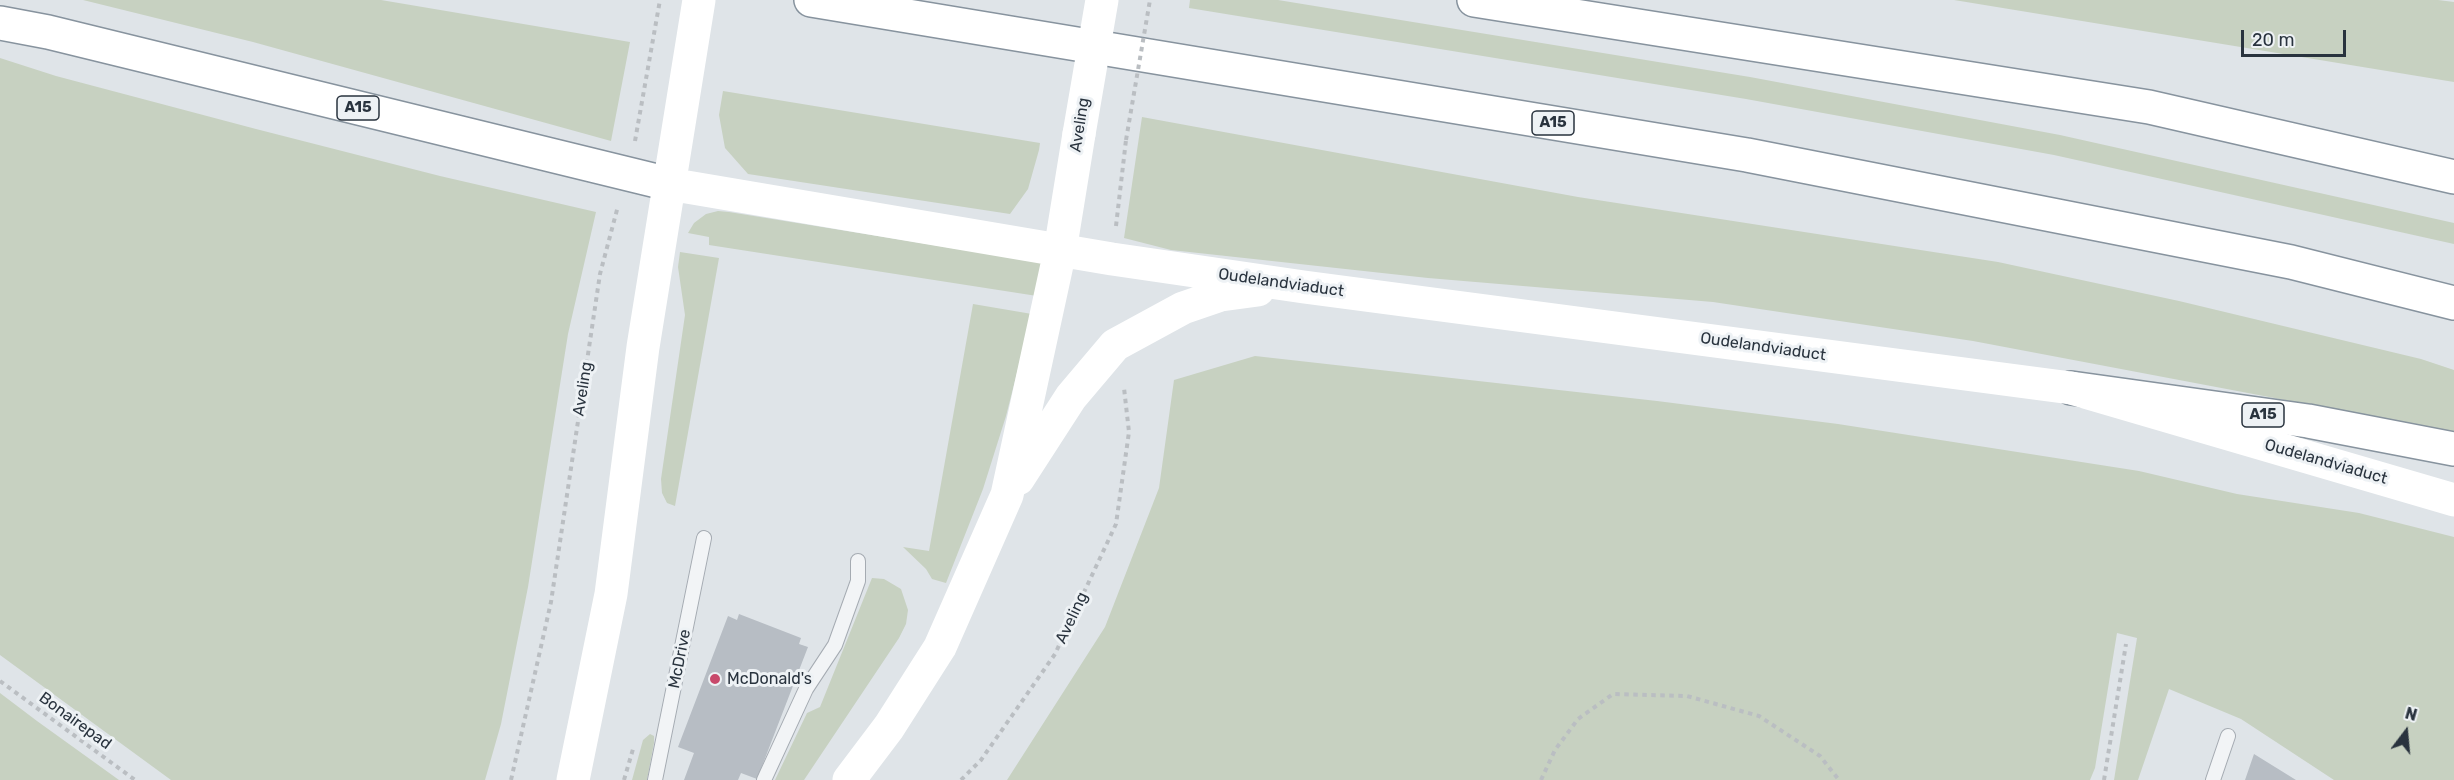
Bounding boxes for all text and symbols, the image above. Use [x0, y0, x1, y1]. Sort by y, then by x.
scale bar [2244, 18, 2349, 56]
text: 20 m [2252, 29, 2294, 51]
road number: A15 [337, 96, 379, 120]
street label: Aveling [1066, 96, 1094, 154]
road number: A15 [1532, 111, 1574, 135]
street label: Oudelandviaduct [1217, 265, 1345, 301]
street label: Oudelandviaduct [1699, 329, 1827, 365]
street label: Aveling [569, 360, 597, 418]
road number: A15 [2242, 403, 2284, 427]
street label: Oudelandviaduct [2262, 435, 2390, 489]
street label: Aveling [1052, 589, 1092, 647]
street label: McDrive [665, 628, 695, 690]
place label: McDonald's [727, 669, 812, 689]
marker: McDonald's [708, 672, 722, 686]
street label: Bonairepad [35, 688, 115, 754]
north arrow [2376, 702, 2436, 762]
text: N [2403, 703, 2419, 725]

